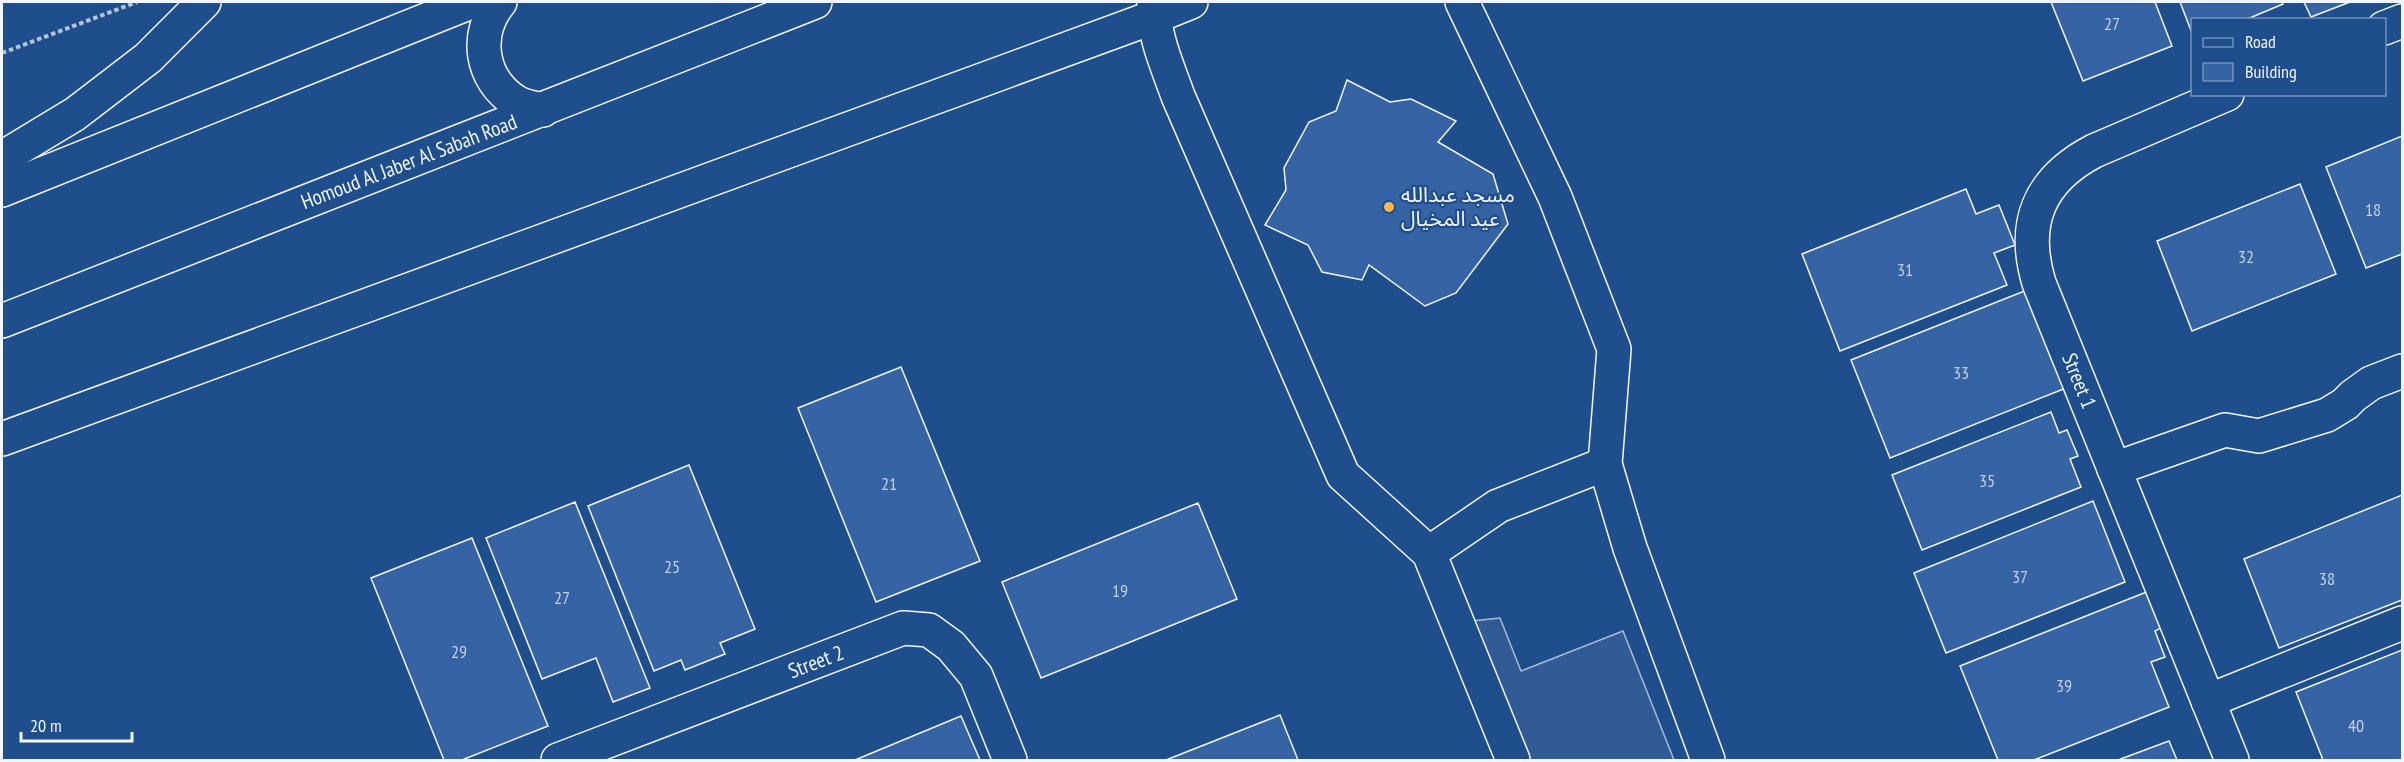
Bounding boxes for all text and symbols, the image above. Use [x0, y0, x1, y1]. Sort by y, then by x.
house number: 27 [2104, 12, 2120, 35]
legend [2191, 18, 2386, 96]
text: Road [2245, 30, 2276, 53]
text: Building [2245, 60, 2297, 83]
street label: Homoud Al Jaber Al Sabah Road [297, 108, 521, 215]
place label: مسجد عبدالله عيد المخيال [1401, 181, 1515, 232]
house number: 18 [2365, 198, 2381, 221]
marker: مسجد عبدالله عيد المخيال [1382, 200, 1396, 214]
house number: 32 [2238, 245, 2254, 268]
house number: 31 [1897, 258, 1913, 281]
street label: Street 1 [2056, 349, 2103, 412]
house number: 33 [1953, 361, 1969, 384]
house number: 35 [1979, 469, 1995, 492]
house number: 21 [881, 472, 897, 495]
house number: 25 [664, 555, 680, 578]
house number: 37 [2012, 565, 2028, 588]
house number: 38 [2319, 567, 2335, 590]
house number: 19 [1112, 579, 1128, 602]
house number: 27 [554, 586, 570, 609]
street label: Street 2 [784, 639, 847, 684]
house number: 29 [451, 640, 467, 663]
house number: 39 [2056, 674, 2072, 697]
scale bar [21, 705, 132, 743]
text: 20 m [30, 714, 62, 737]
house number: 40 [2348, 714, 2364, 737]

